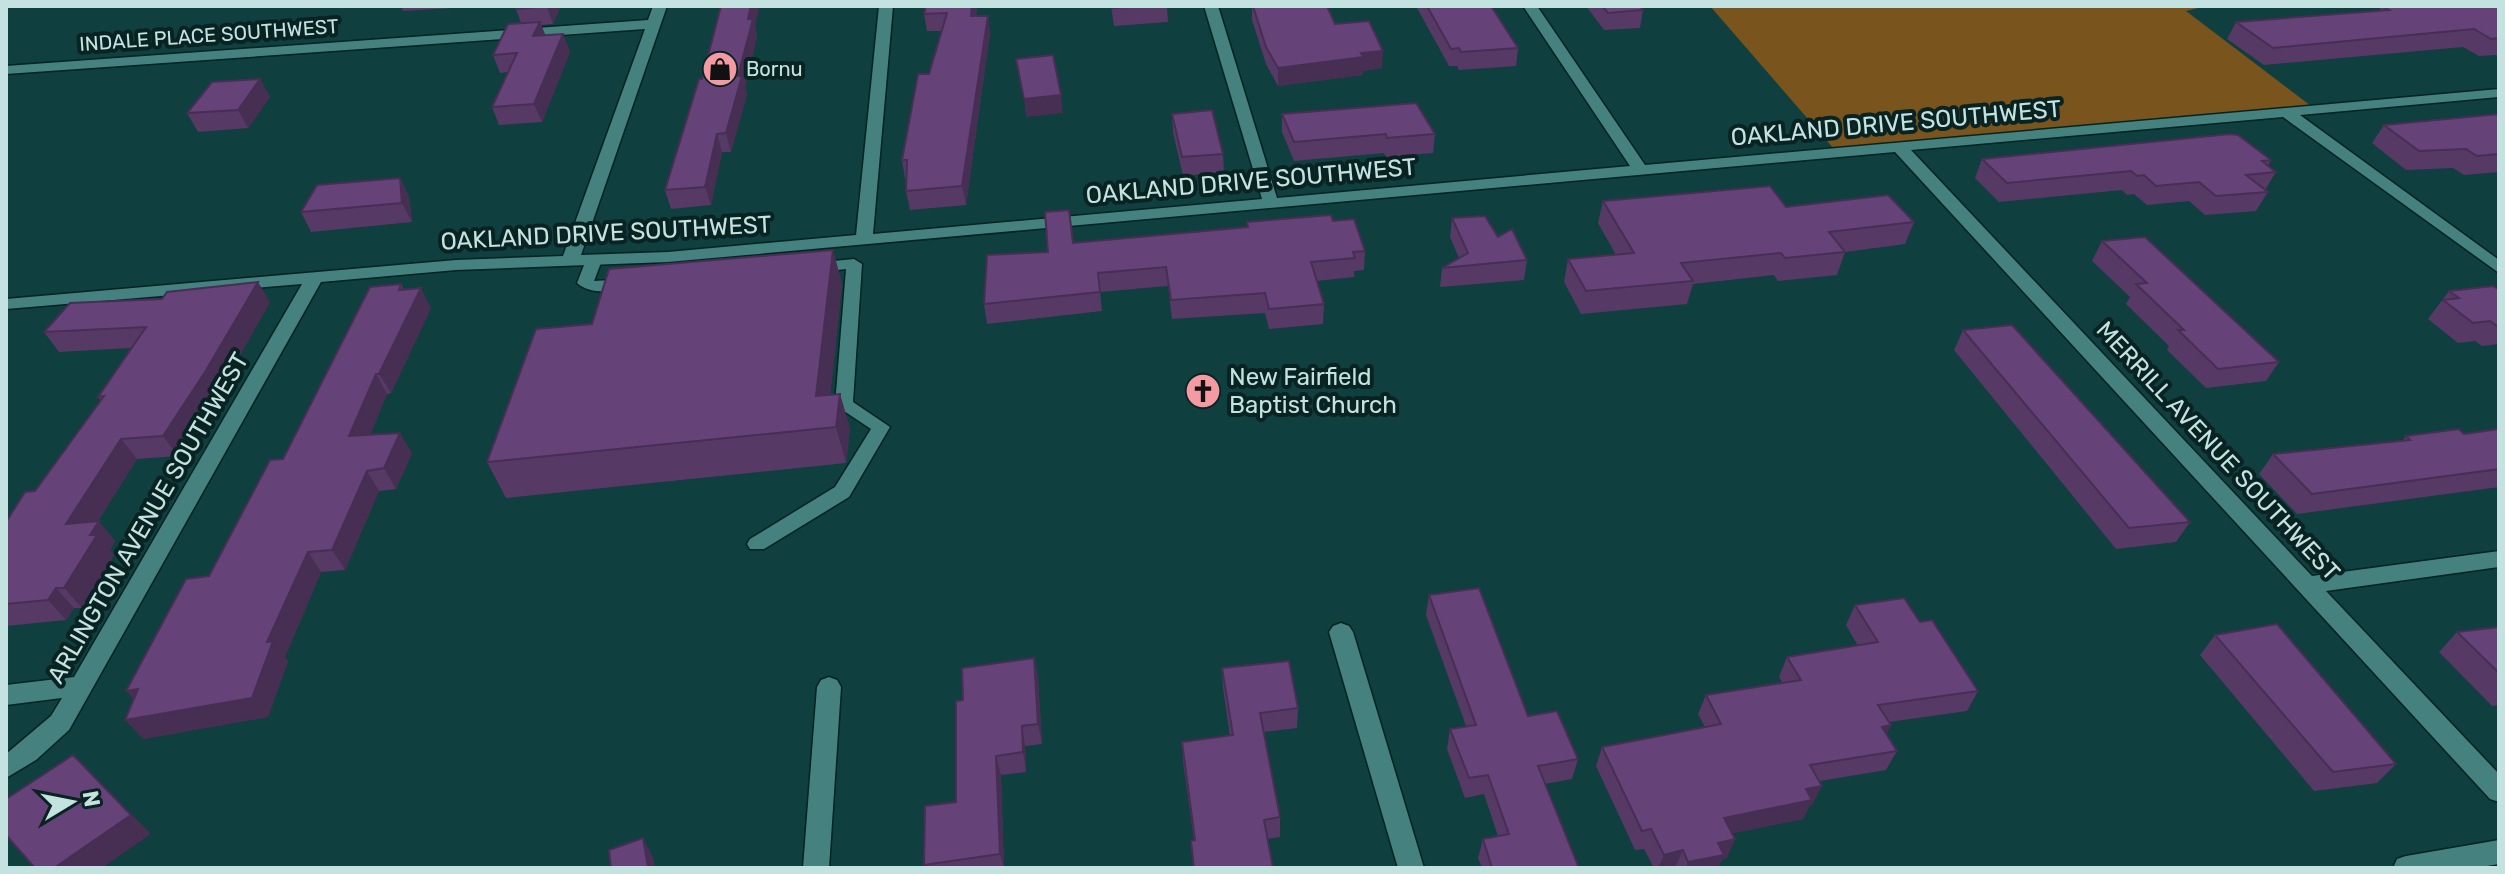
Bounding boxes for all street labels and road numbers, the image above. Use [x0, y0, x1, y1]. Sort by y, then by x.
street label: INDALE PLACE SOUTHWEST [78, 14, 340, 56]
street label: OAKLAND DRIVE SOUTHWEST [1730, 95, 2062, 151]
street label: OAKLAND DRIVE SOUTHWEST [1085, 153, 1417, 209]
street label: OAKLAND DRIVE SOUTHWEST [440, 210, 772, 256]
street label: MERRILL AVENUE SOUTHWEST [2091, 316, 2346, 586]
street label: ARLINGTON AVENUE SOUTHWEST [42, 348, 254, 688]

